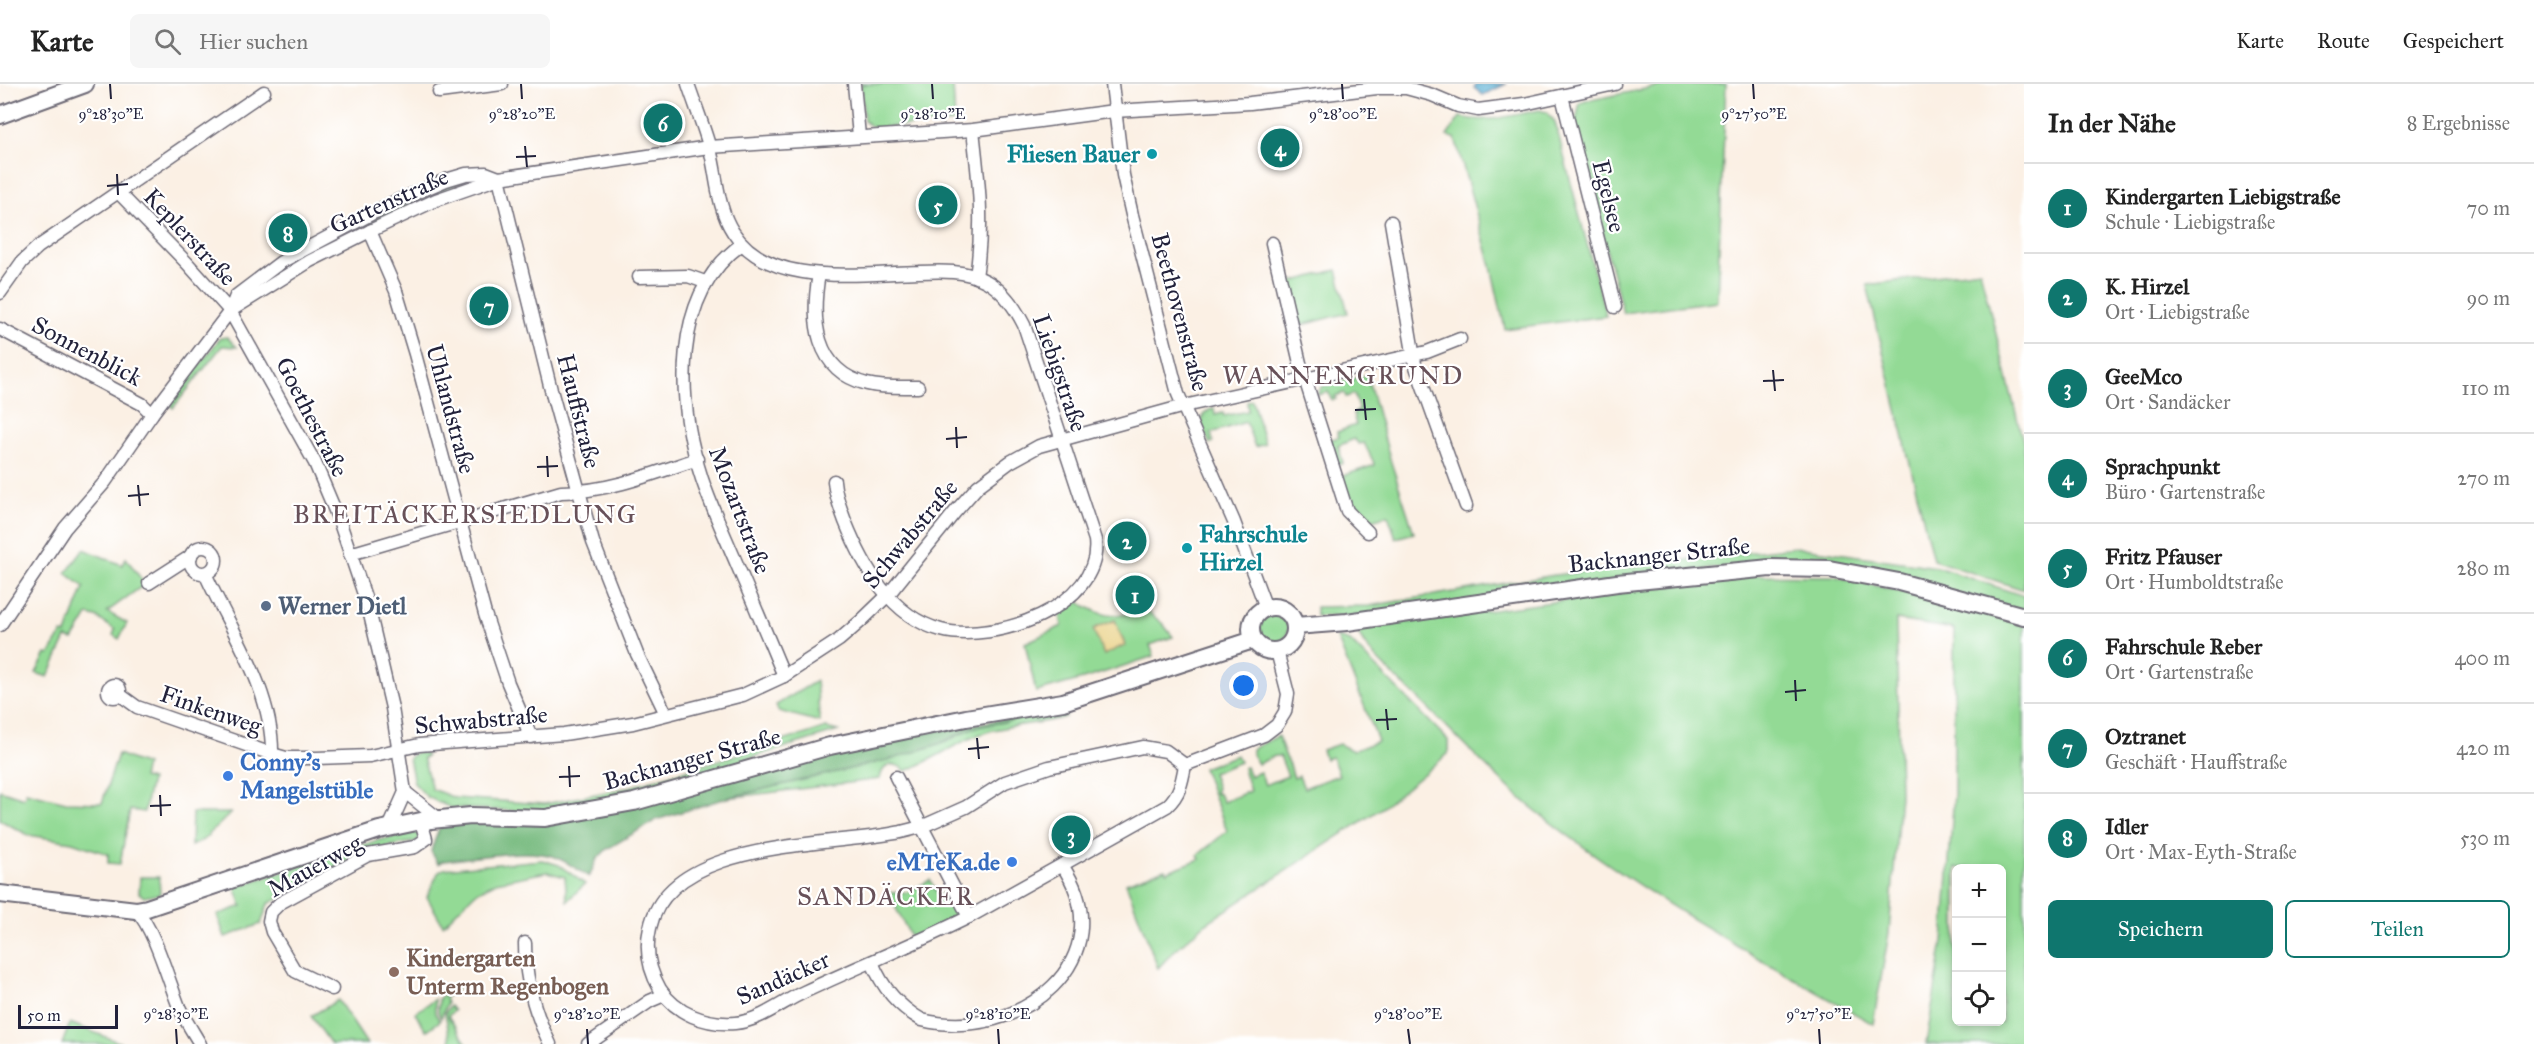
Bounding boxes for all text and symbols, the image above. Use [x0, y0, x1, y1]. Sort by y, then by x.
search box [130, 14, 550, 68]
text: Karte [30, 24, 94, 59]
icon: search [151, 25, 184, 58]
text: Hier suchen [199, 28, 308, 55]
text: Karte [2236, 28, 2284, 54]
text: Route [2317, 28, 2370, 54]
text: Gespeichert [2403, 28, 2504, 54]
pin: 6 [644, 100, 682, 146]
text: 9°28'30"E [78, 105, 144, 123]
text: 9°28'20"E [489, 105, 555, 123]
text: 9°28'10"E [901, 105, 966, 123]
text: 9°28'00"E [1309, 105, 1377, 123]
text: 9°27'50"E [1721, 105, 1787, 123]
text: In der Nähe [2048, 107, 2176, 139]
text: 8 Ergebnisse [2407, 111, 2510, 135]
pin: 4 [1260, 126, 1300, 170]
place label: Fliesen Bauer [1007, 139, 1141, 169]
marker: Fliesen Bauer [1145, 147, 1159, 161]
street label: Egelsee [1586, 157, 1632, 235]
street label: Gartenstraße [325, 161, 453, 241]
street label: Keplerstraße [137, 182, 243, 292]
pin: 5 [918, 182, 958, 228]
text: Kindergarten Liebigstraße [2105, 183, 2341, 210]
text: 1 [2064, 196, 2071, 220]
text: 70 m [2467, 196, 2510, 220]
pin: 8 [268, 210, 308, 256]
text: Schule · Liebigstraße [2105, 210, 2275, 234]
street label: Beethovenstraße [1144, 230, 1216, 394]
text: K. Hirzel [2105, 273, 2189, 300]
pin: 7 [470, 284, 508, 328]
text: 2 [2063, 286, 2072, 310]
text: 90 m [2467, 286, 2510, 310]
text: Ort · Liebigstraße [2105, 300, 2250, 324]
street label: Sonnenblick [27, 309, 148, 393]
street label: Liebigstraße [1026, 310, 1094, 436]
street label: Uhlandstraße [419, 341, 483, 477]
street label: Hauffstraße [550, 351, 608, 471]
street label: Goethestraße [269, 352, 355, 482]
district label: WANNENGRUND [1222, 359, 1464, 391]
text: GeeMco [2105, 363, 2182, 390]
text: 3 [2064, 376, 2072, 400]
text: 110 m [2462, 376, 2510, 400]
text: Ort · Sandäcker [2105, 390, 2230, 414]
street label: Mozartstraße [702, 442, 778, 578]
text: Sprachpunkt [2105, 453, 2220, 480]
text: 4 [2062, 466, 2073, 490]
text: 270 m [2457, 466, 2510, 490]
street label: Schwabstraße [856, 473, 964, 595]
text: Büro · Gartenstraße [2105, 480, 2265, 504]
district label: BREITÄCKERSIEDLUNG [293, 498, 637, 530]
pin: 2 [1108, 518, 1146, 564]
place label: Fahrschule Hirzel [1199, 519, 1308, 577]
street label: Backnanger Straße [1567, 531, 1751, 579]
marker: Fahrschule Hirzel [1180, 541, 1194, 555]
text: Fritz Pfauser [2105, 543, 2222, 570]
text: 5 [2063, 556, 2072, 580]
text: 280 m [2457, 556, 2510, 580]
text: Ort · Humboldtstraße [2105, 570, 2284, 594]
pin: 1 [1116, 572, 1154, 618]
place label: Werner Dietl [278, 591, 407, 621]
marker: Werner Dietl [259, 599, 273, 613]
text: Fahrschule Reber [2105, 633, 2262, 660]
text: 6 [2062, 646, 2073, 670]
text: 400 m [2454, 646, 2510, 670]
text: Ort · Gartenstraße [2105, 660, 2254, 684]
your location [1229, 671, 1258, 700]
street label: Finkenweg [156, 679, 267, 742]
street label: Schwabstraße [413, 699, 549, 741]
street label: Backnanger Straße [600, 721, 784, 797]
text: Oztranet [2105, 723, 2186, 750]
text: 7 [2062, 736, 2073, 760]
text: 420 m [2456, 736, 2510, 760]
place label: Conny's Mangelstüble [240, 747, 374, 805]
text: Geschäft · Hauffstraße [2105, 750, 2287, 774]
marker: Conny's Mangelstüble [221, 769, 235, 783]
pin: 3 [1052, 812, 1090, 858]
text: Idler [2105, 813, 2148, 840]
text: 8 [2062, 826, 2073, 850]
text: 530 m [2460, 826, 2510, 850]
street label: Mauerweg [262, 827, 368, 904]
text: Ort · Max-Eyth-Straße [2105, 840, 2297, 864]
place label: eMTeKa.de [887, 847, 1000, 877]
marker: eMTeKa.de [1005, 855, 1019, 869]
map controls [1952, 864, 2006, 1026]
button: + [1952, 864, 2006, 918]
district label: SANDÄCKER [797, 880, 975, 912]
button: Speichern [2048, 900, 2273, 958]
button: Teilen [2285, 900, 2510, 958]
button: − [1952, 918, 2006, 972]
place label: Kindergarten Unterm Regenbogen [406, 943, 609, 1001]
street label: Sandäcker [732, 944, 834, 1012]
marker: Kindergarten Unterm Regenbogen [387, 965, 401, 979]
button: locate [1952, 972, 2006, 1026]
scale bar [18, 1002, 118, 1030]
text: 9°28'30"E [143, 1005, 209, 1023]
text: 9°28'20"E [554, 1005, 620, 1023]
text: 9°28'10"E [966, 1005, 1031, 1023]
text: 9°28'00"E [1374, 1005, 1442, 1023]
text: 9°27'50"E [1786, 1005, 1852, 1023]
text: 50 m [27, 1006, 61, 1025]

